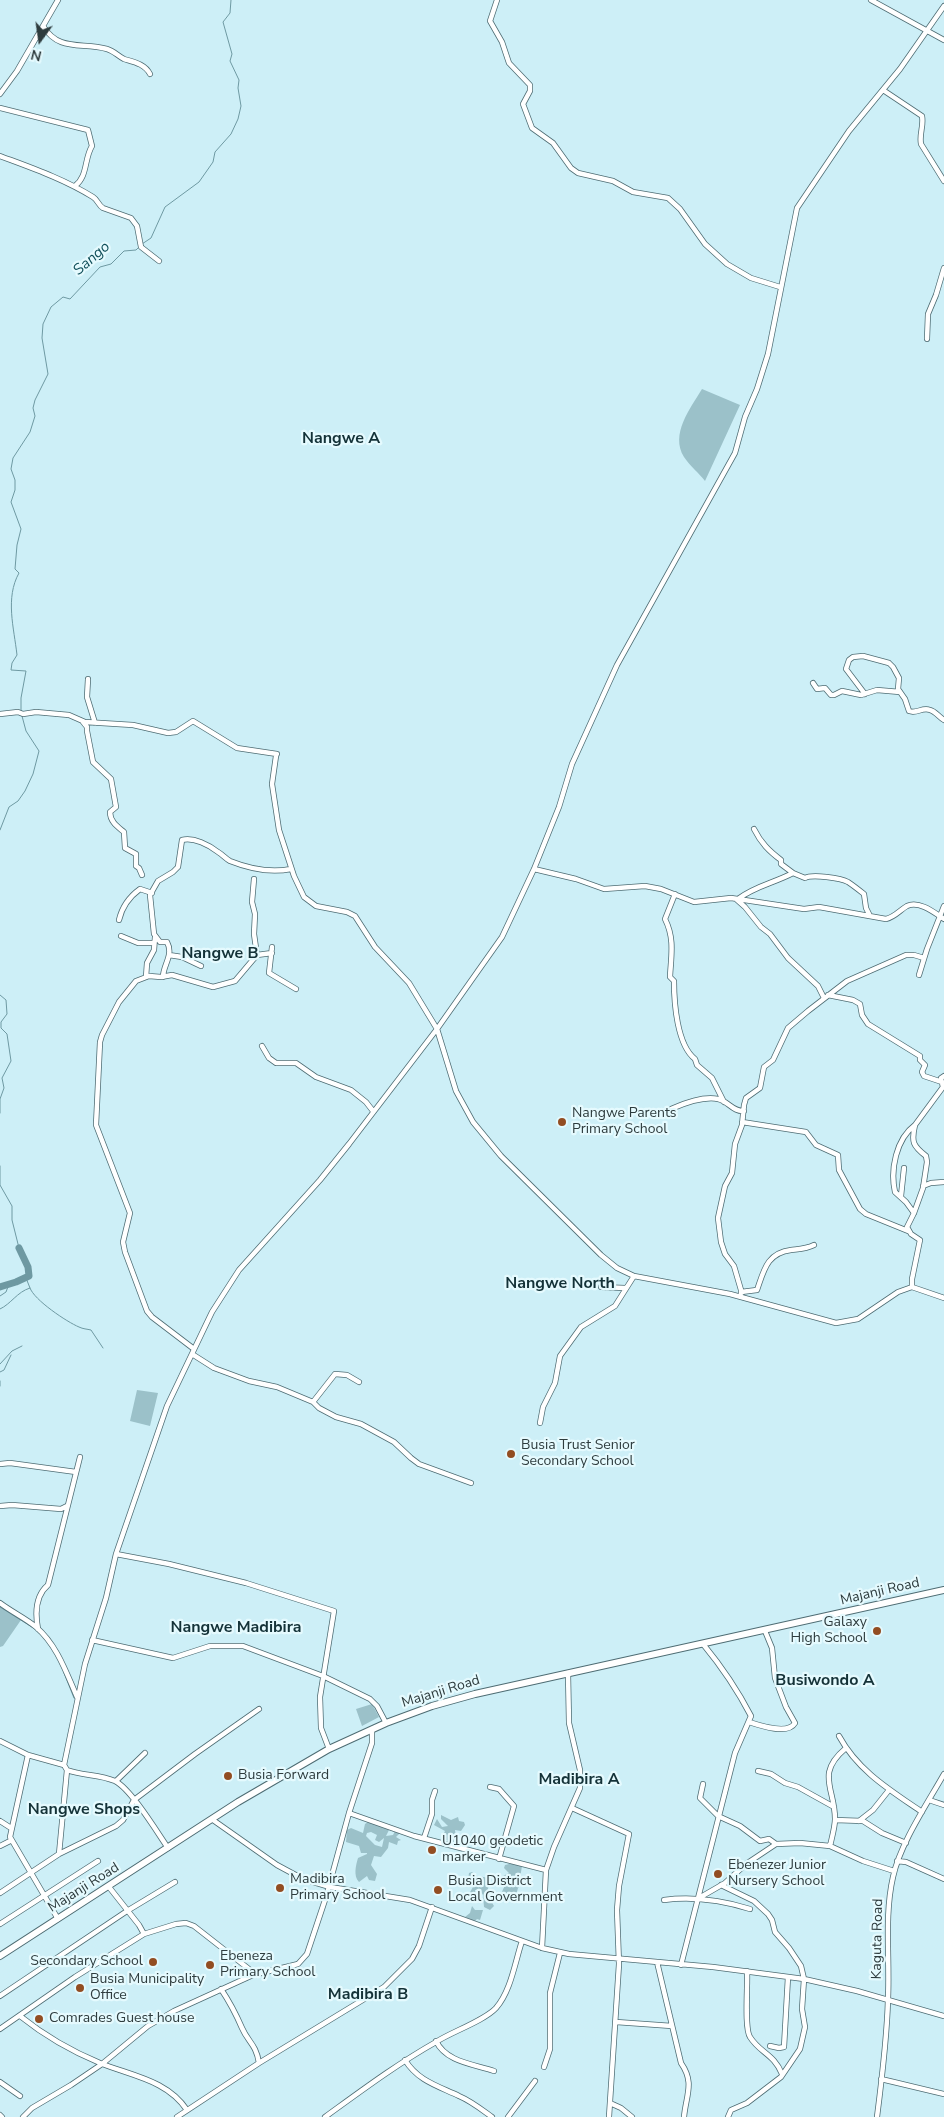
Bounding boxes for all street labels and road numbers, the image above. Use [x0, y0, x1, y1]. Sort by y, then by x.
street label: Majanji Road [839, 1575, 921, 1609]
street label: Majanji Road [400, 1672, 482, 1712]
street label: Majanji Road [45, 1859, 123, 1917]
street label: Kaguta Road [869, 1899, 887, 1979]

